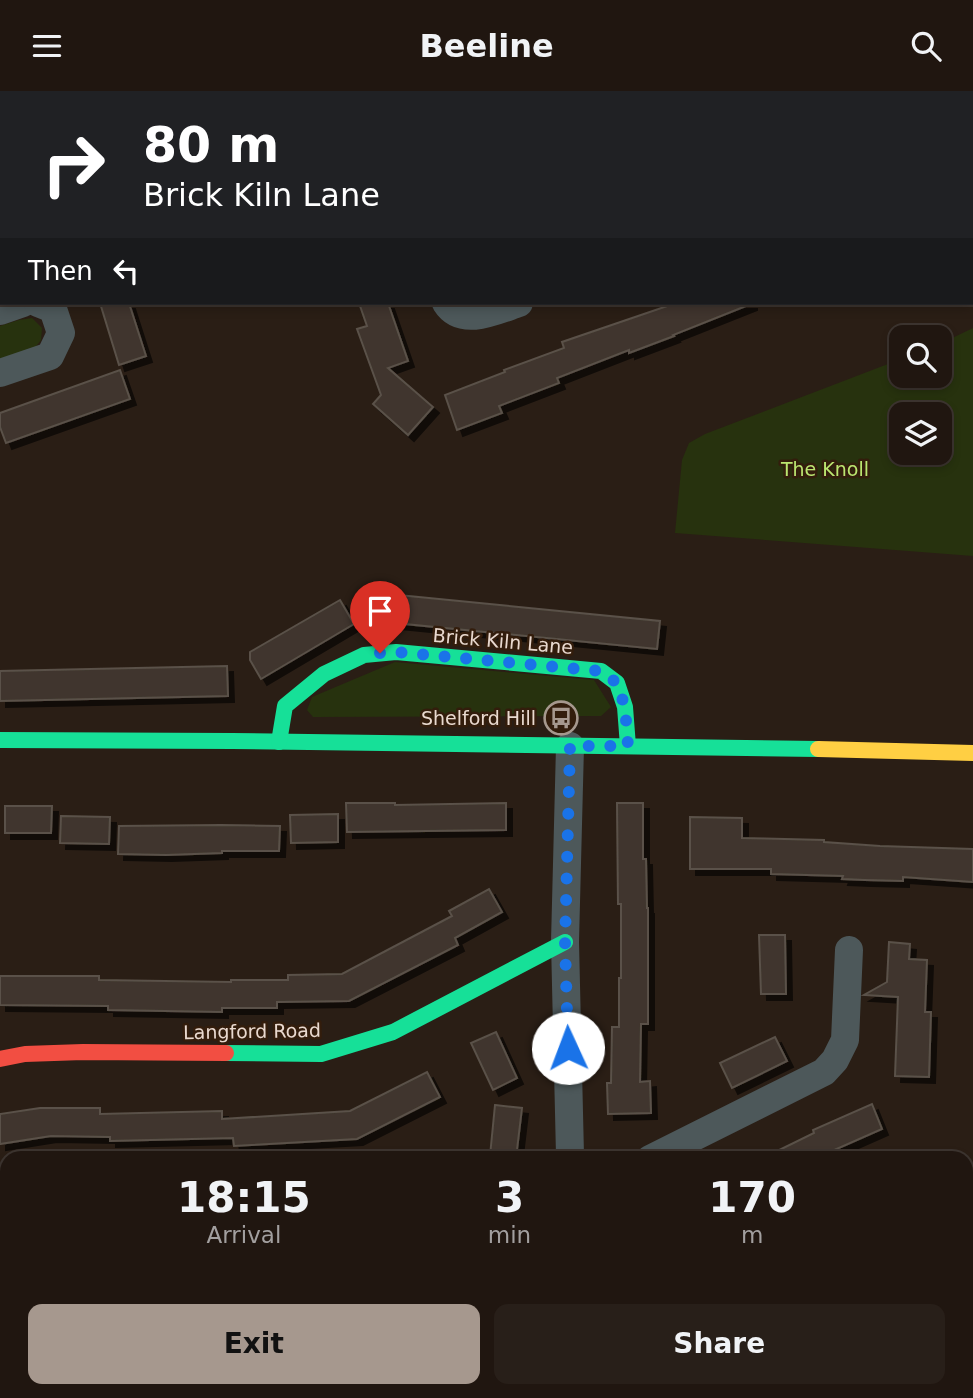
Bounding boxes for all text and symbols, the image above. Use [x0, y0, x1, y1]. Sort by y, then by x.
icon: menu [28, 27, 66, 65]
text: Beeline [419, 27, 554, 65]
icon: search [907, 27, 945, 65]
text: 80 m [143, 117, 279, 174]
icon: right [28, 119, 119, 210]
text: Brick Kiln Lane [143, 176, 380, 214]
icon: left [107, 252, 145, 290]
text: Then [28, 256, 93, 286]
map controls [889, 325, 952, 465]
button: search [889, 325, 952, 388]
button: layers [889, 402, 952, 465]
park label: The Knoll [780, 458, 869, 480]
pin [350, 581, 410, 653]
icon: arrive [361, 592, 399, 630]
street label: Brick Kiln Lane [432, 624, 574, 658]
bus stop icon: Shelford Hill [542, 699, 580, 737]
place label: Shelford Hill [421, 707, 536, 729]
position arrow [531, 1011, 605, 1085]
street label: Langford Road [183, 1019, 321, 1043]
text: 18:15 [177, 1173, 311, 1222]
text: 3 [495, 1173, 524, 1222]
text: 170 [708, 1173, 796, 1222]
text: Arrival [207, 1222, 281, 1248]
text: min [488, 1222, 531, 1248]
text: m [741, 1222, 763, 1248]
button: Exit [28, 1304, 480, 1384]
button: Share [494, 1304, 945, 1384]

